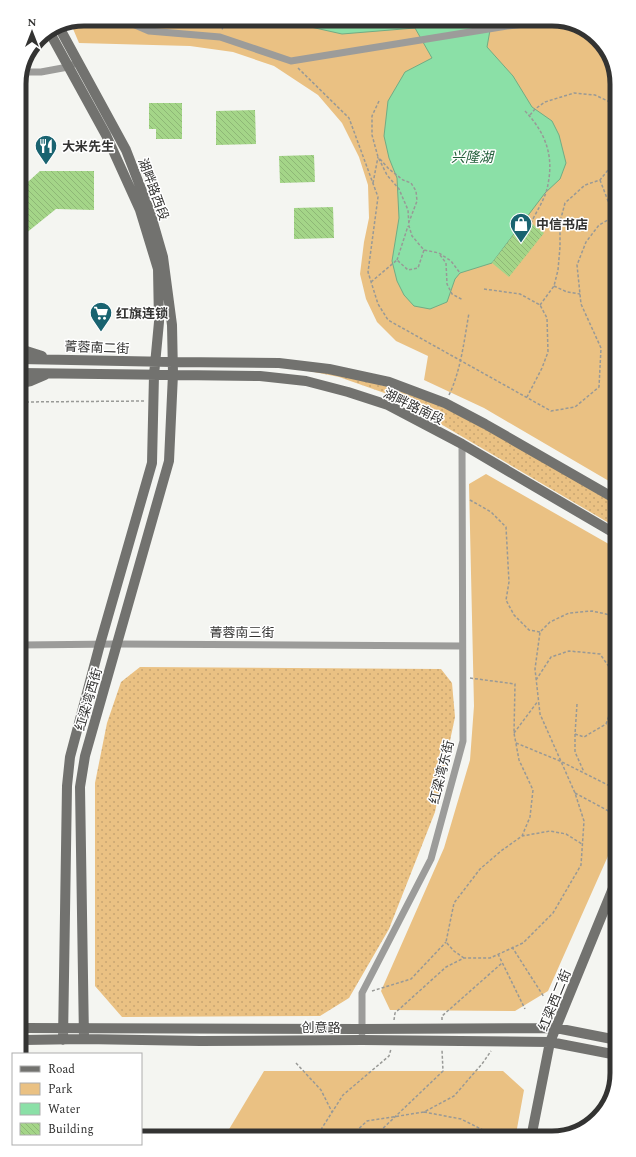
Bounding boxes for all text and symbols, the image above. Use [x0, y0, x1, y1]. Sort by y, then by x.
north arrow [12, 12, 52, 52]
text: N [28, 14, 37, 31]
restaurant icon: 大米先生 [33, 133, 59, 166]
place label: 大米先生 [62, 137, 114, 157]
water label: 兴隆湖 [451, 147, 495, 168]
street label: 湖畔路西段 [133, 155, 174, 223]
shop icon: 中信书店 [508, 211, 534, 244]
place label: 中信书店 [536, 215, 588, 235]
supermarket icon: 红旗连锁 [88, 300, 114, 333]
place label: 红旗连锁 [116, 304, 168, 324]
street label: 菁蓉南二街 [64, 337, 130, 359]
street label: 湖畔路南段 [380, 384, 447, 430]
street label: 菁蓉南三街 [209, 623, 275, 643]
street label: 红梁湾西街 [70, 665, 108, 733]
street label: 红梁湾东街 [424, 738, 460, 806]
street label: 红梁西二街 [533, 966, 576, 1034]
street label: 创意路 [301, 1018, 341, 1038]
legend [12, 1053, 142, 1145]
text: Road [48, 1060, 75, 1079]
text: Park [48, 1080, 73, 1099]
text: Water [48, 1100, 80, 1119]
text: Building [48, 1120, 94, 1139]

